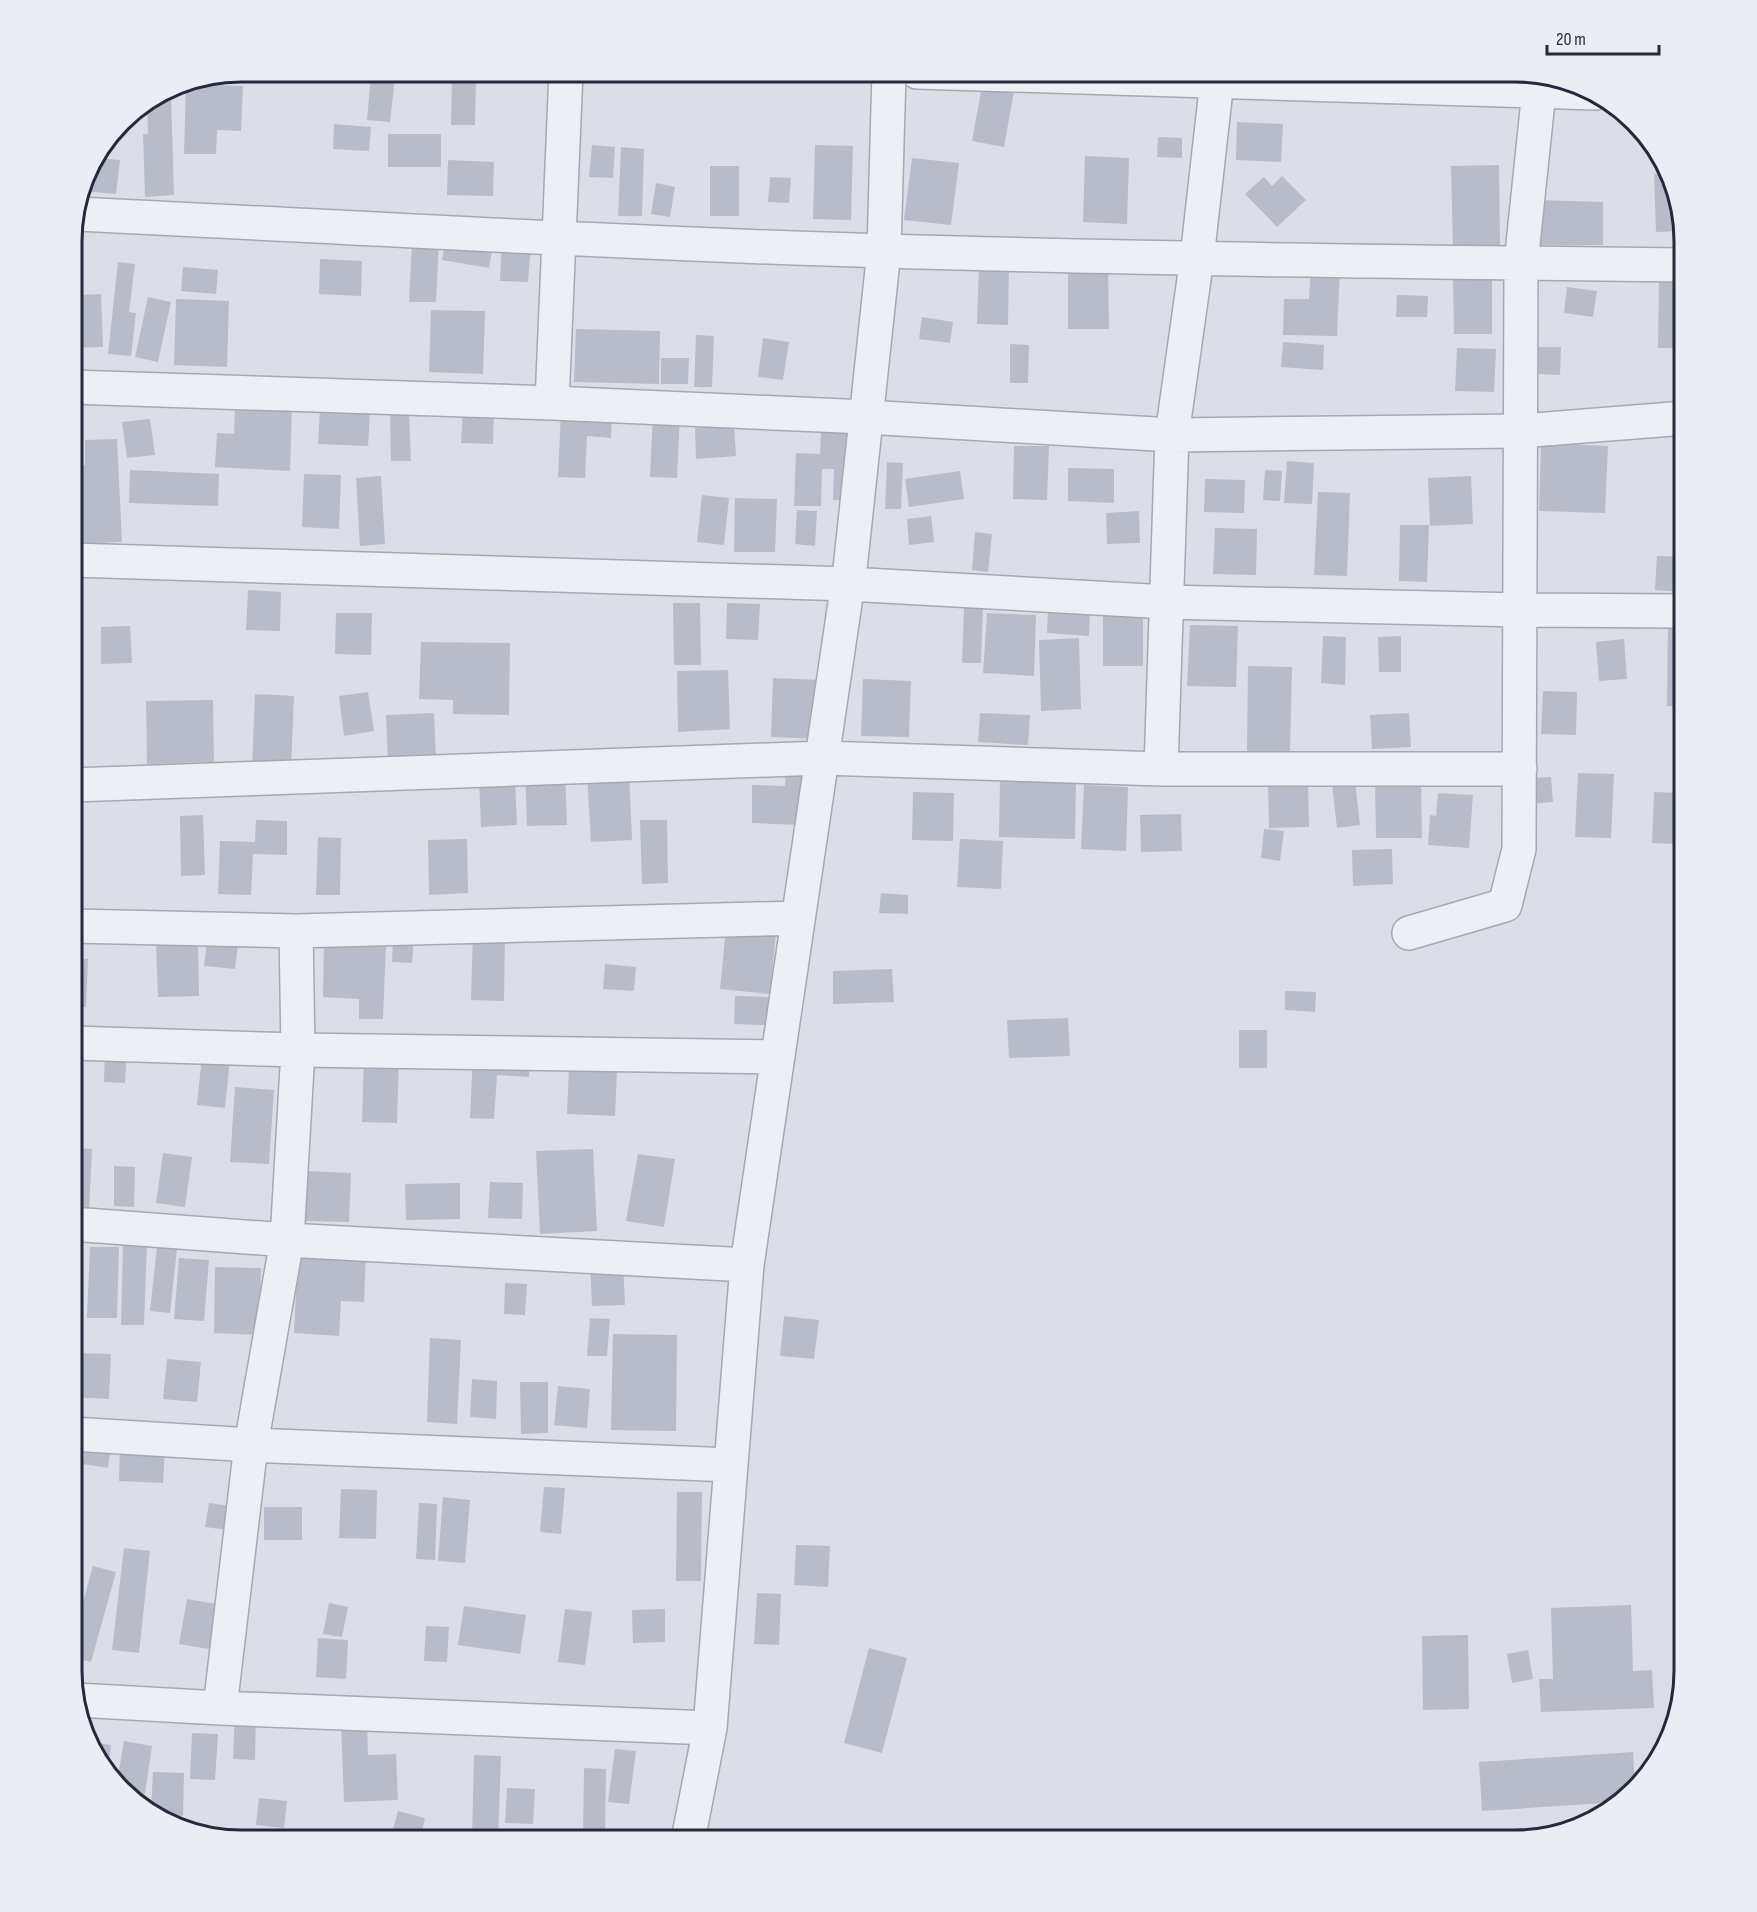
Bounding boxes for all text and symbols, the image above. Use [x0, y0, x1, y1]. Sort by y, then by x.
scale bar [1547, 18, 1660, 56]
text: 20 m [1556, 29, 1586, 50]

